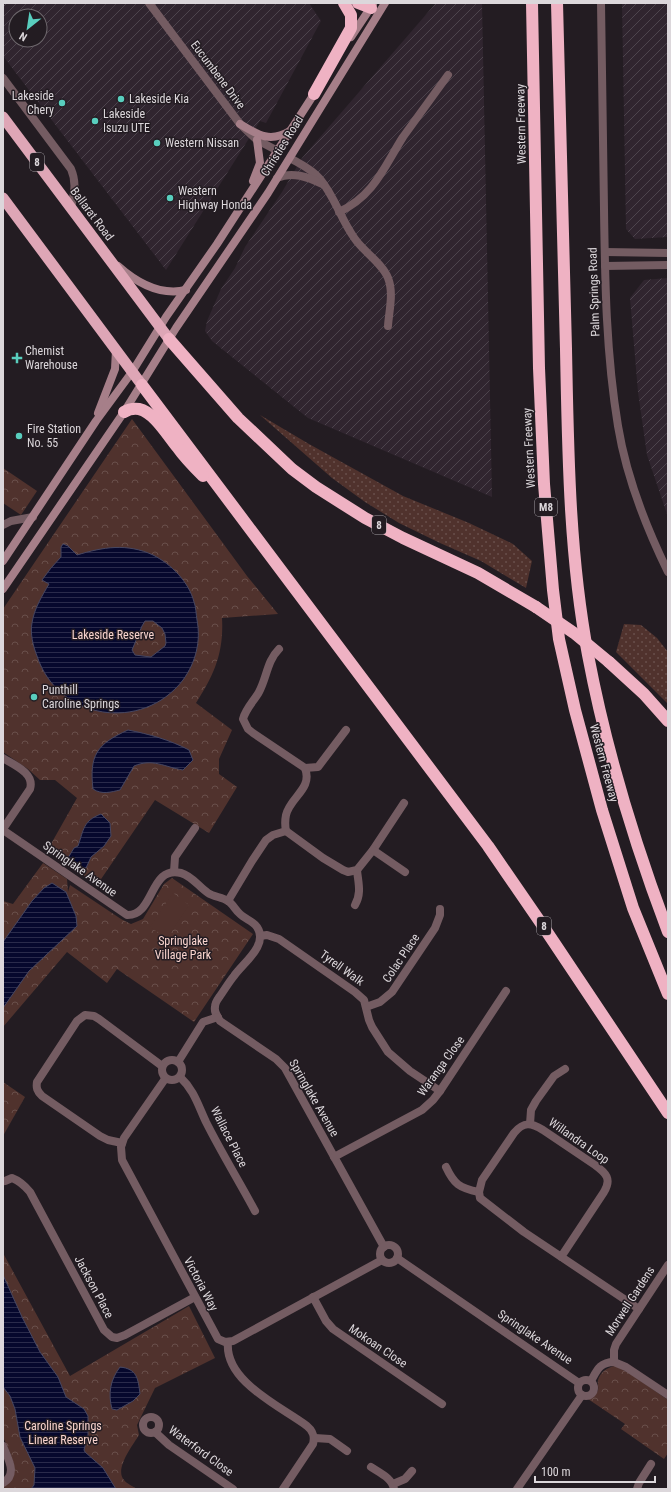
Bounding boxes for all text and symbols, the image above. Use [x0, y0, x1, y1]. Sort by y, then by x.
north arrow [8, 8, 48, 48]
text: N [17, 29, 29, 44]
street label: Eucumbene Drive [188, 38, 248, 112]
street label: Western Freeway [513, 84, 529, 164]
place label: Lakeside Chery [12, 89, 54, 117]
place label: Lakeside Kia [129, 92, 189, 106]
marker: Lakeside Kia [116, 94, 126, 104]
marker: Lakeside Chery [57, 98, 67, 108]
place label: Lakeside Isuzu UTE [103, 107, 150, 135]
street label: Christies Road [258, 113, 306, 179]
marker: Lakeside Isuzu UTE [90, 116, 100, 126]
place label: Western Nissan [165, 136, 239, 150]
marker: Western Nissan [152, 138, 162, 148]
road number: 8 [30, 153, 44, 171]
place label: Western Highway Honda [178, 184, 252, 212]
street label: Ballarat Road [67, 185, 117, 243]
marker: Western Highway Honda [165, 193, 175, 203]
street label: Palm Springs Road [585, 247, 603, 337]
place label: Chemist Warehouse [25, 344, 78, 372]
marker: Chemist Warehouse [12, 353, 22, 363]
street label: Western Freeway [520, 408, 538, 488]
place label: Fire Station No. 55 [27, 422, 81, 450]
marker: Fire Station No. 55 [14, 431, 24, 441]
road number: M8 [535, 498, 557, 516]
road number: 8 [372, 516, 386, 534]
park label: Lakeside Reserve [72, 628, 155, 642]
place label: Punthill Caroline Springs [42, 683, 120, 711]
marker: Punthill Caroline Springs [29, 692, 39, 702]
street label: Western Freeway [587, 722, 621, 804]
street label: Springlake Avenue [40, 838, 120, 900]
road number: 8 [537, 917, 551, 935]
street label: Colac Place [380, 931, 423, 985]
park label: Springlake Village Park [155, 934, 212, 962]
street label: Tyrell Walk [317, 947, 367, 989]
street label: Waranga Close [415, 1033, 468, 1099]
street label: Springlake Avenue [286, 1057, 342, 1139]
street label: Wallace Place [208, 1104, 250, 1170]
street label: Willandra Loop [546, 1115, 612, 1167]
street label: Jackson Place [72, 1253, 117, 1321]
street label: Victoria Way [181, 1255, 221, 1313]
street label: Morwell Gardens [602, 1264, 658, 1338]
street label: Springlake Avenue [495, 1307, 575, 1367]
street label: Mokoan Close [346, 1321, 410, 1371]
park label: Caroline Springs Linear Reserve [24, 1419, 102, 1447]
street label: Waterford Close [166, 1423, 236, 1479]
scale bar [535, 1458, 655, 1484]
text: 100 m [541, 1465, 571, 1479]

